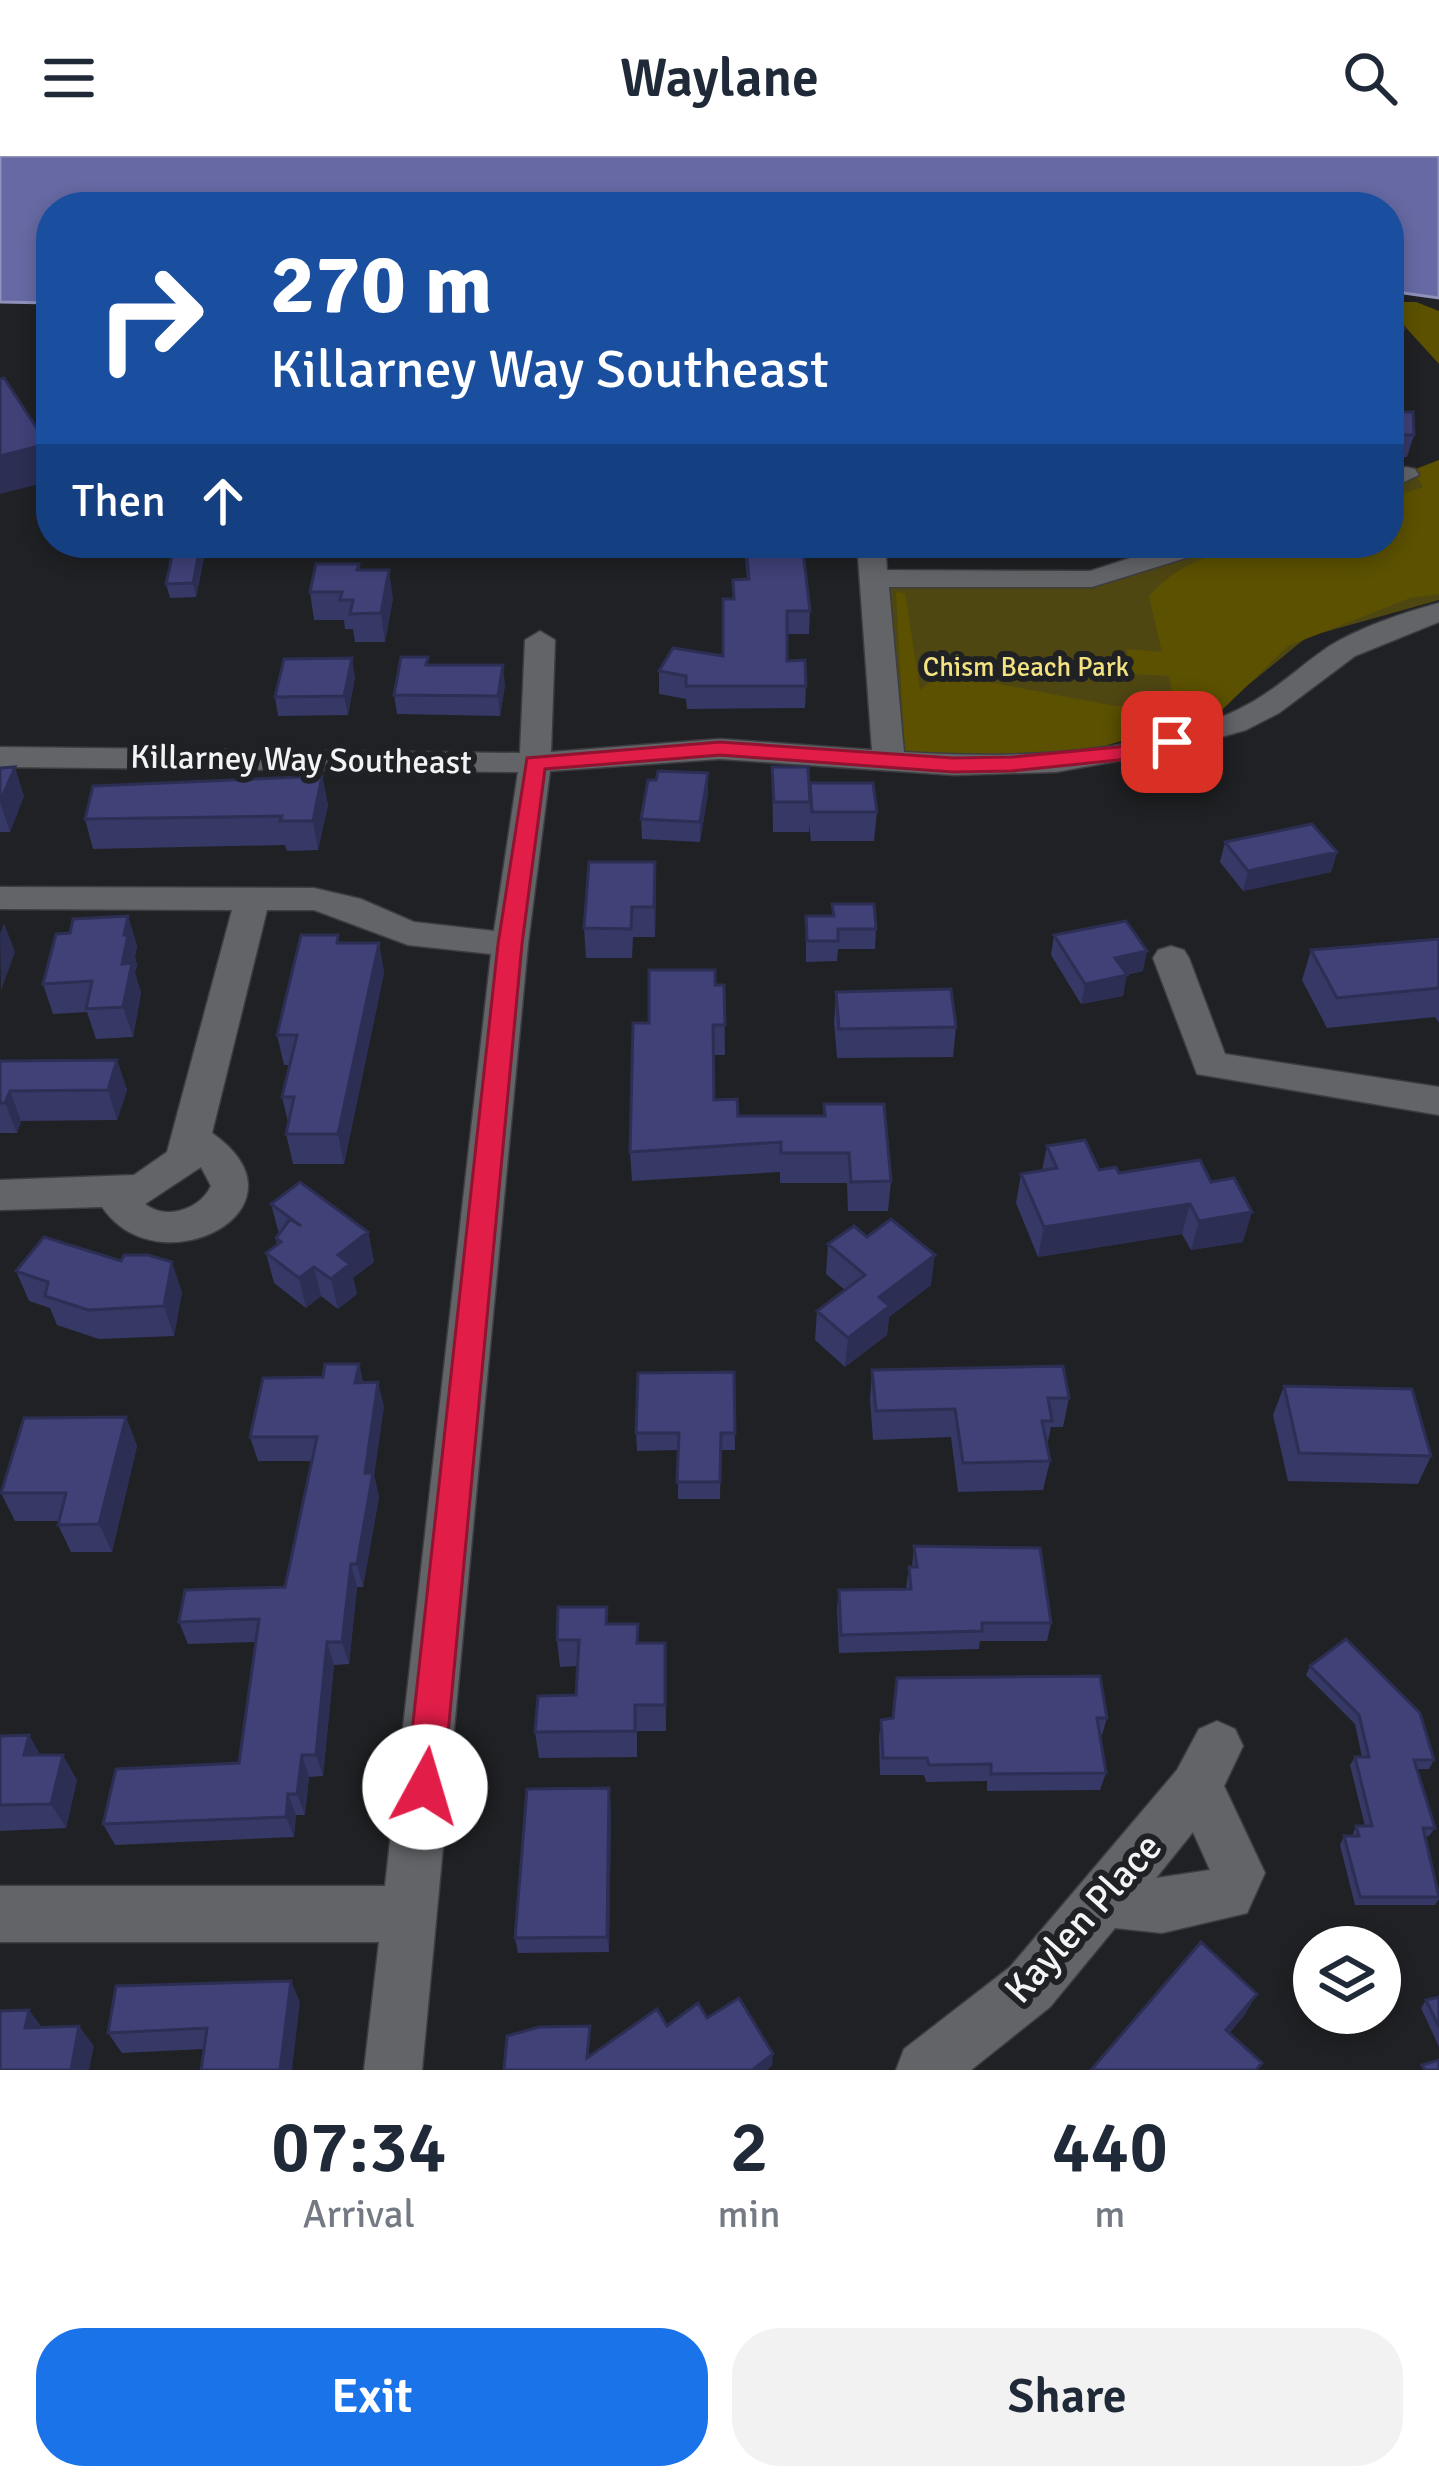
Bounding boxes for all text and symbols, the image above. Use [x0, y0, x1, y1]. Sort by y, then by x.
icon: menu [36, 45, 102, 111]
text: Waylane [620, 45, 819, 112]
icon: search [1337, 45, 1403, 111]
text: 270 m [270, 233, 492, 337]
icon: right [72, 240, 228, 396]
text: Killarney Way Southeast [270, 336, 829, 403]
icon: ahead [190, 468, 256, 534]
text: Then [72, 474, 166, 529]
park label: Chism Beach Park [923, 651, 1130, 684]
pin [1121, 691, 1223, 793]
icon: arrive [1139, 709, 1205, 775]
street label: Killarney Way Southeast [130, 737, 472, 783]
position arrow [362, 1724, 488, 1850]
street label: Kaylen Place [994, 1823, 1172, 2013]
map controls [1293, 1926, 1401, 2034]
button: layers [1293, 1926, 1401, 2034]
text: 07:34 [271, 2103, 447, 2192]
text: 2 [730, 2103, 769, 2192]
text: 440 [1051, 2103, 1168, 2192]
text: Arrival [303, 2190, 415, 2238]
text: min [718, 2190, 781, 2238]
text: m [1094, 2190, 1125, 2238]
button: Exit [36, 2328, 708, 2466]
button: Share [732, 2328, 1403, 2466]

